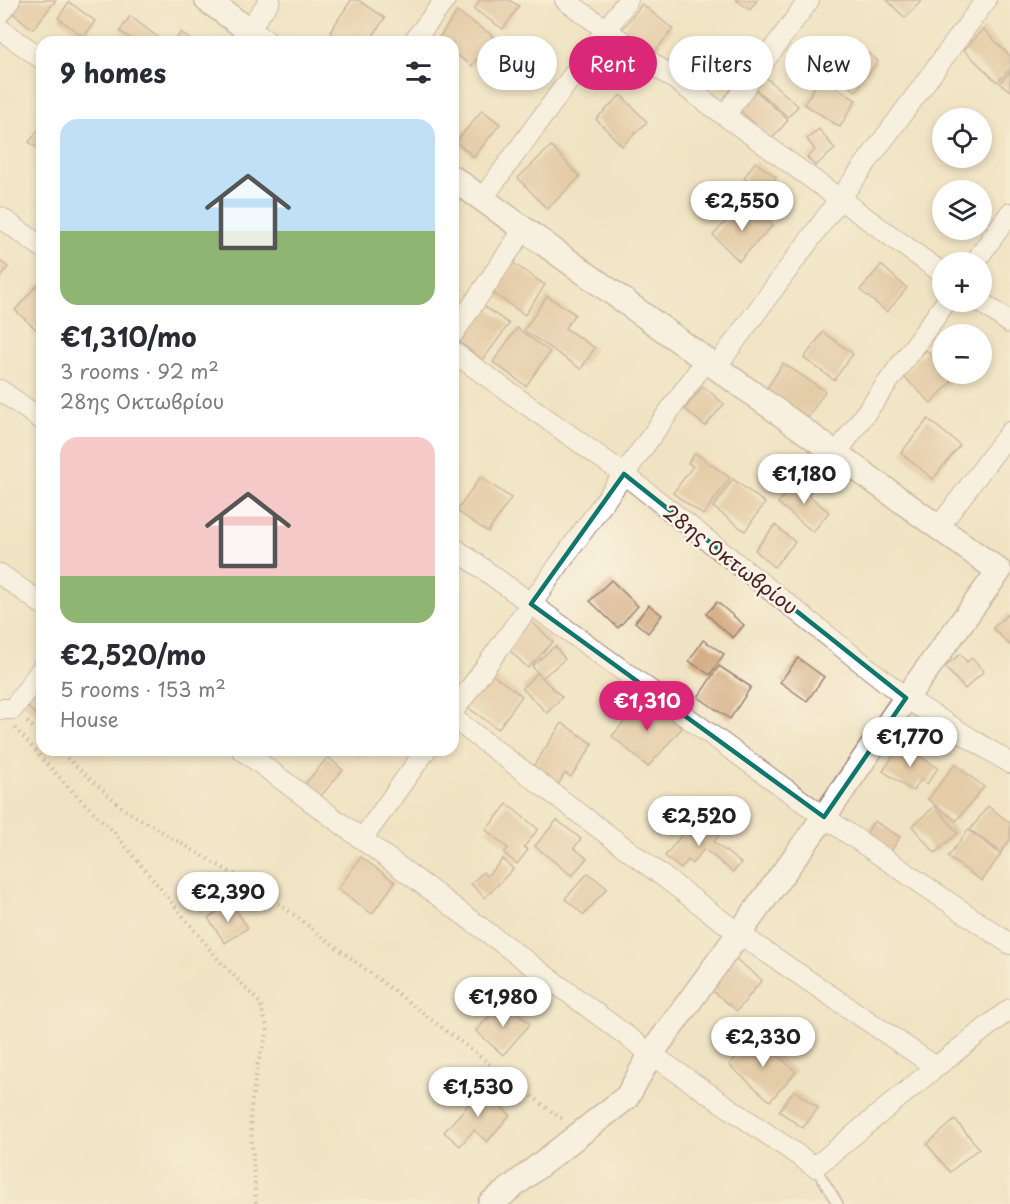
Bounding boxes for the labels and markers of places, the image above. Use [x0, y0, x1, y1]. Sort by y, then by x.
pin: €2,550 [693, 181, 791, 232]
pin: €1,180 [755, 454, 853, 505]
pin: €1,310 [598, 681, 696, 732]
pin: €1,770 [861, 717, 959, 768]
pin: €2,520 [650, 796, 748, 847]
pin: €2,390 [179, 872, 277, 923]
pin: €1,980 [454, 977, 552, 1028]
pin: €2,330 [714, 1017, 812, 1068]
pin: €1,530 [429, 1067, 527, 1118]

